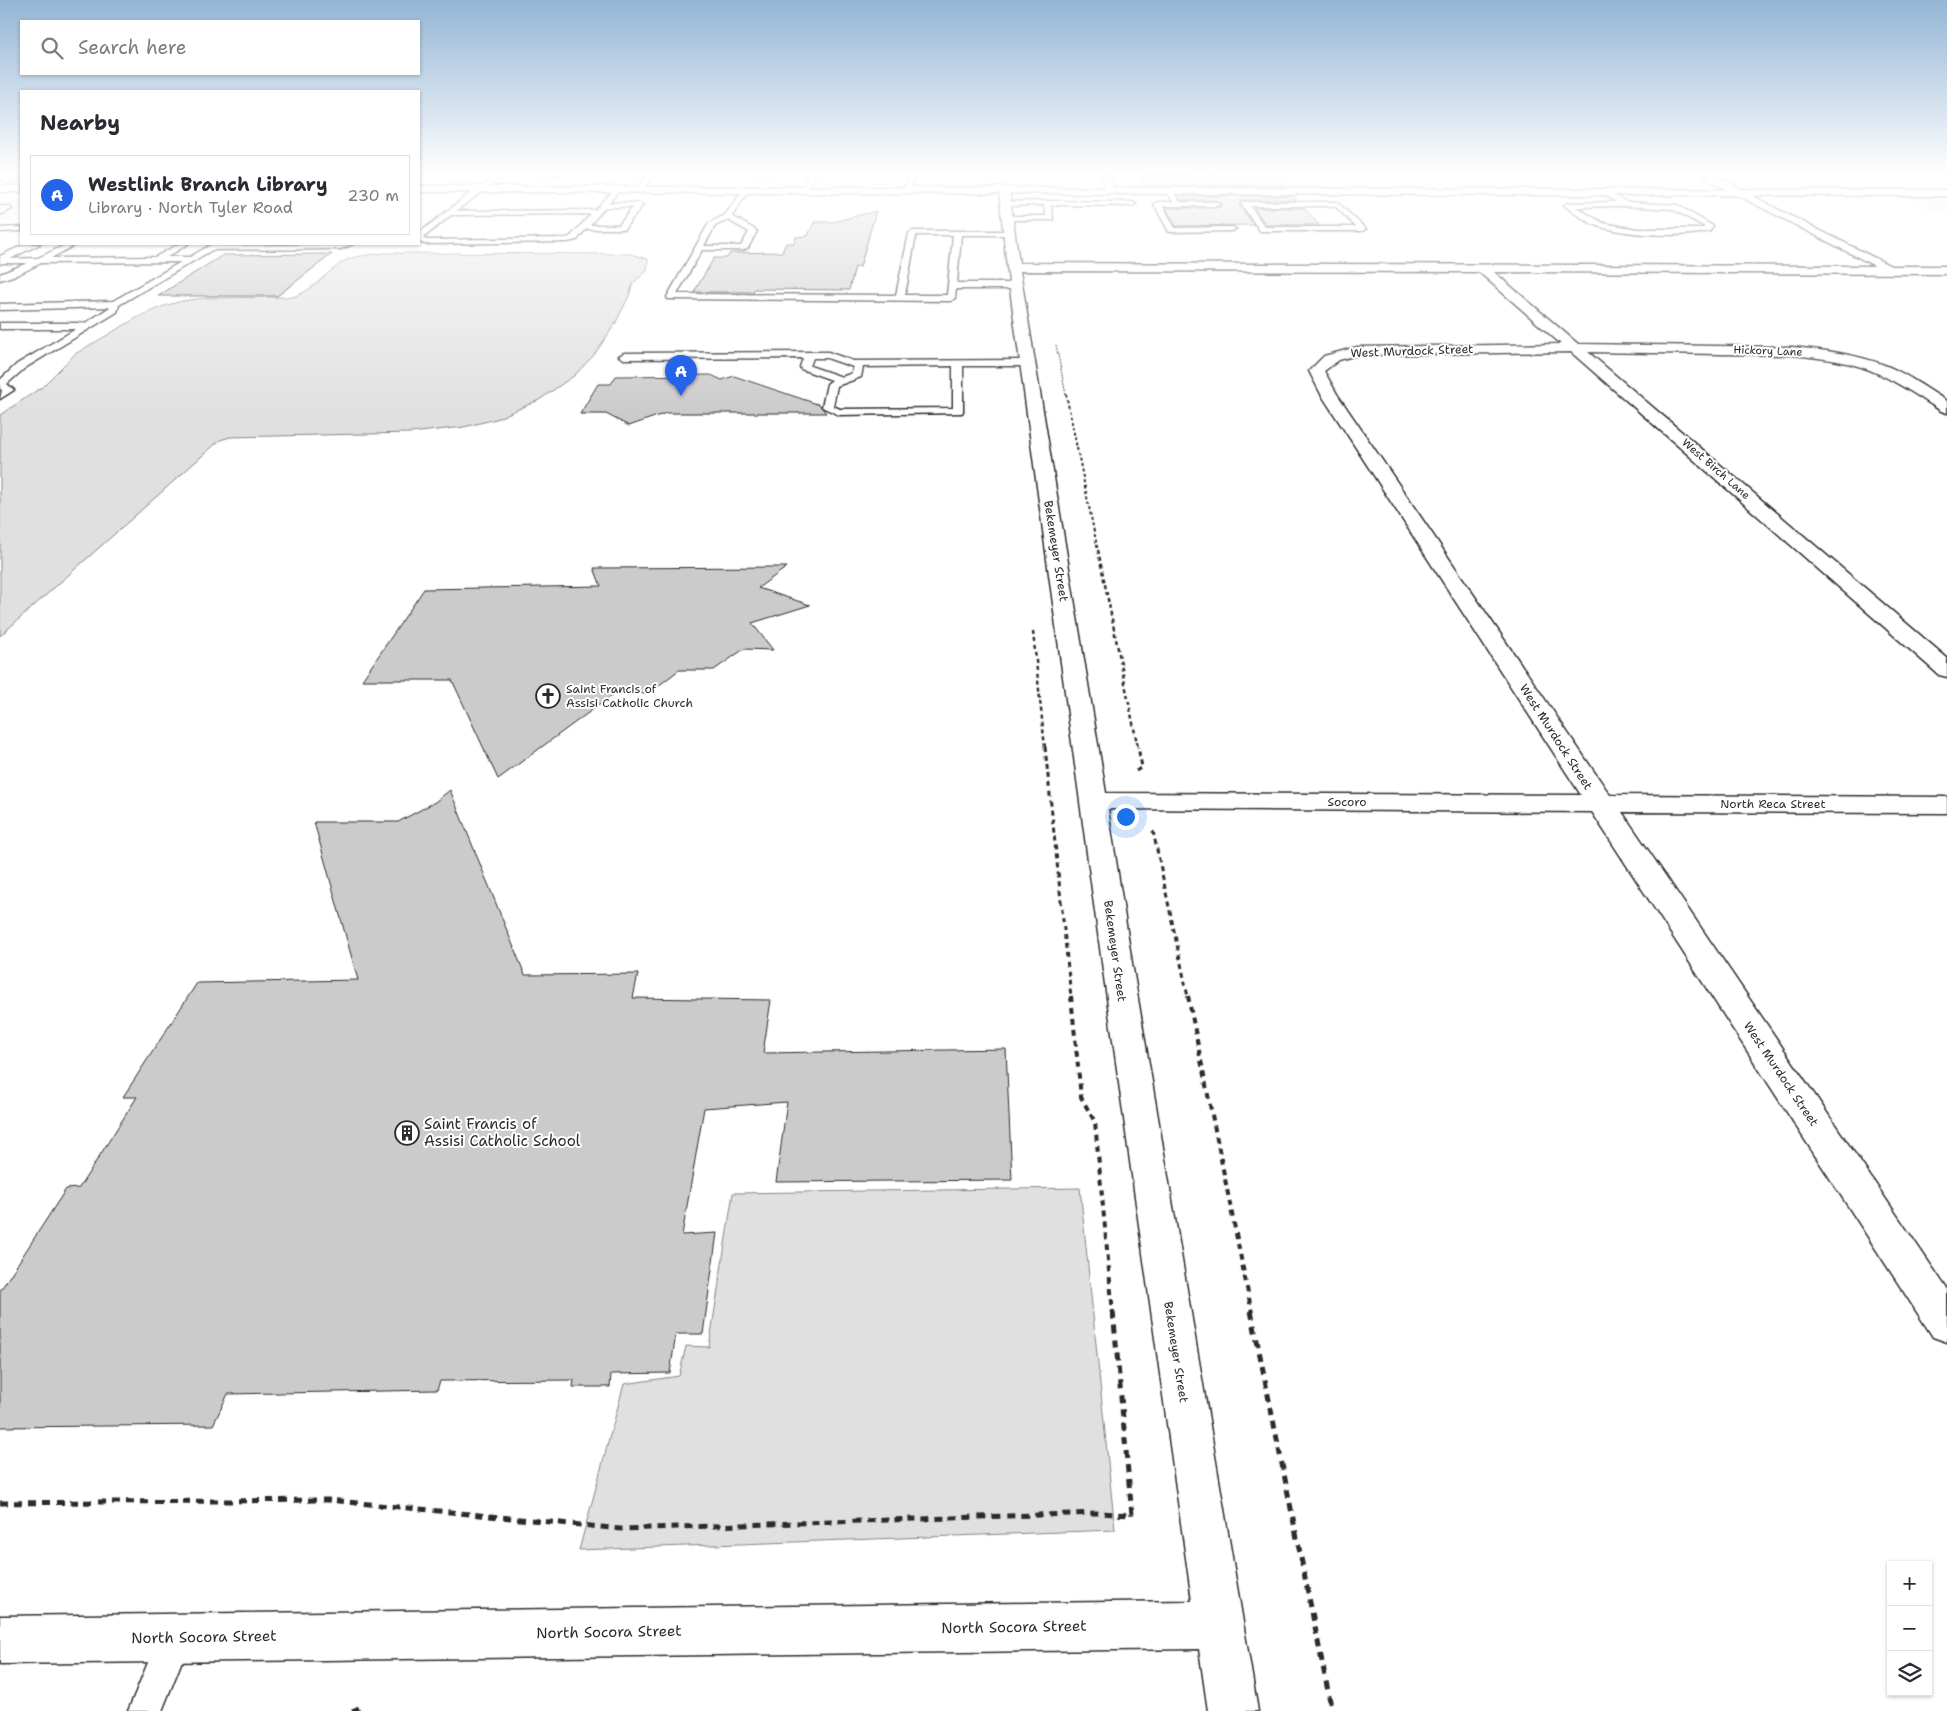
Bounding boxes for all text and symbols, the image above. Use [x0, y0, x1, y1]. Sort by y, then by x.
search box [20, 20, 420, 75]
icon: search [38, 34, 66, 62]
text: Search here [78, 35, 187, 60]
text: Nearby [40, 109, 120, 137]
text: Westlink Branch Library [88, 172, 328, 197]
text: A [51, 185, 63, 206]
text: 230 m [347, 185, 399, 206]
text: Library · North Tyler Road [88, 197, 293, 218]
street label: West Murdock Street [1350, 341, 1474, 361]
street label: Hickory Lane [1733, 342, 1803, 360]
pin: A [665, 355, 697, 396]
street label: West Birch Lane [1679, 435, 1753, 503]
street label: Bekemeyer Street [1040, 499, 1072, 603]
place label: Saint Francis of Assisi Catholic Church [566, 681, 693, 711]
street label: West Murdock Street [1516, 681, 1596, 793]
church icon: Saint Francis of Assisi Catholic Church [535, 683, 561, 709]
street label: Socoro [1328, 794, 1367, 810]
street label: North Reca Street [1720, 796, 1826, 812]
your location [1113, 804, 1139, 830]
street label: Bekemeyer Street [1100, 899, 1130, 1003]
street label: West Murdock Street [1740, 1019, 1822, 1129]
place label: Saint Francis of Assisi Catholic School [424, 1114, 581, 1151]
building icon: Saint Francis of Assisi Catholic School [394, 1120, 420, 1146]
street label: Bekemeyer Street [1160, 1300, 1192, 1404]
map controls [1887, 1561, 1932, 1696]
button: + [1887, 1561, 1932, 1606]
button: − [1887, 1606, 1932, 1651]
street label: North Socora Street [941, 1616, 1087, 1638]
street label: North Socora Street [536, 1621, 682, 1643]
street label: North Socora Street [131, 1626, 277, 1648]
button: layers [1887, 1651, 1932, 1696]

